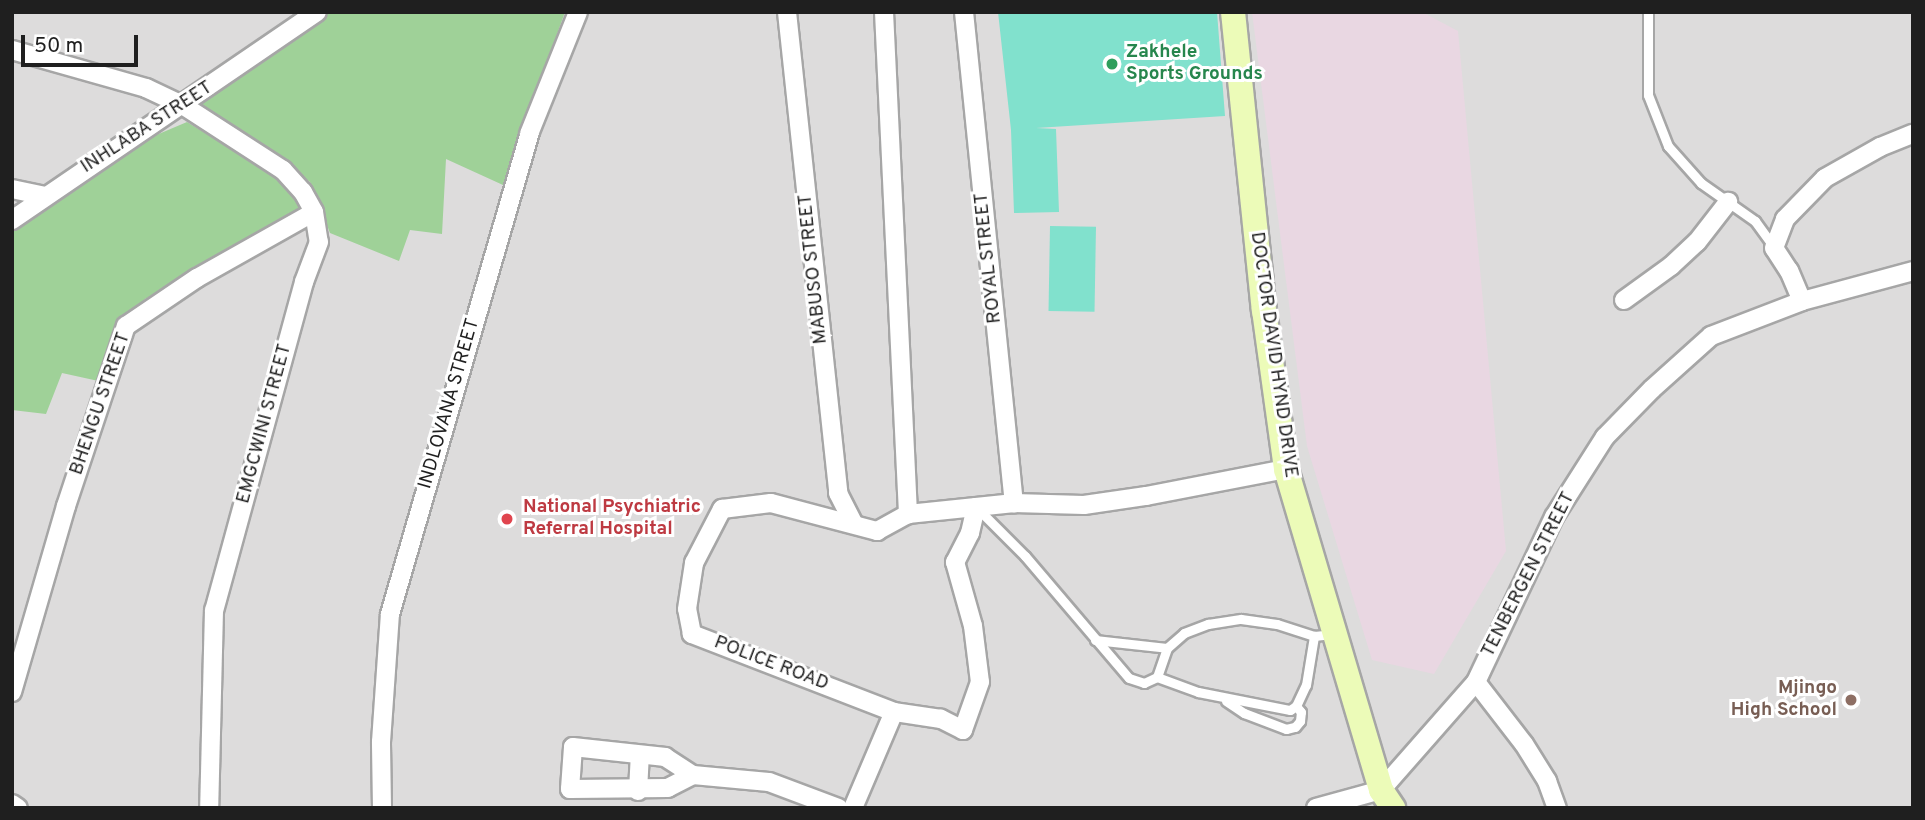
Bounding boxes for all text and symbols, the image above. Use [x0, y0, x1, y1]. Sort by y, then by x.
scale bar [24, 21, 142, 65]
text: 50 m [34, 33, 83, 60]
place label: Zakhele Sports Grounds [1126, 42, 1263, 86]
marker: Zakhele Sports Grounds [1104, 56, 1120, 72]
street label: INHLABA STREET [77, 77, 217, 179]
street label: ROYAL STREET [971, 191, 1007, 325]
street label: MABUSO STREET [795, 193, 833, 345]
street label: DOCTOR DAVID HYND DRIVE [1244, 231, 1302, 479]
street label: INDLOVANA STREET [415, 316, 485, 492]
street label: BHENGU STREET [66, 330, 136, 478]
street label: EMGCWINI STREET [233, 342, 297, 506]
street label: TENBERGEN STREET [1477, 489, 1581, 661]
place label: National Psychiatric Referral Hospital [523, 497, 701, 541]
marker: National Psychiatric Referral Hospital [497, 509, 517, 529]
street label: POLICE ROAD [711, 632, 831, 696]
place label: Mjingo High School [1731, 678, 1837, 722]
marker: Mjingo High School [1843, 692, 1859, 708]

